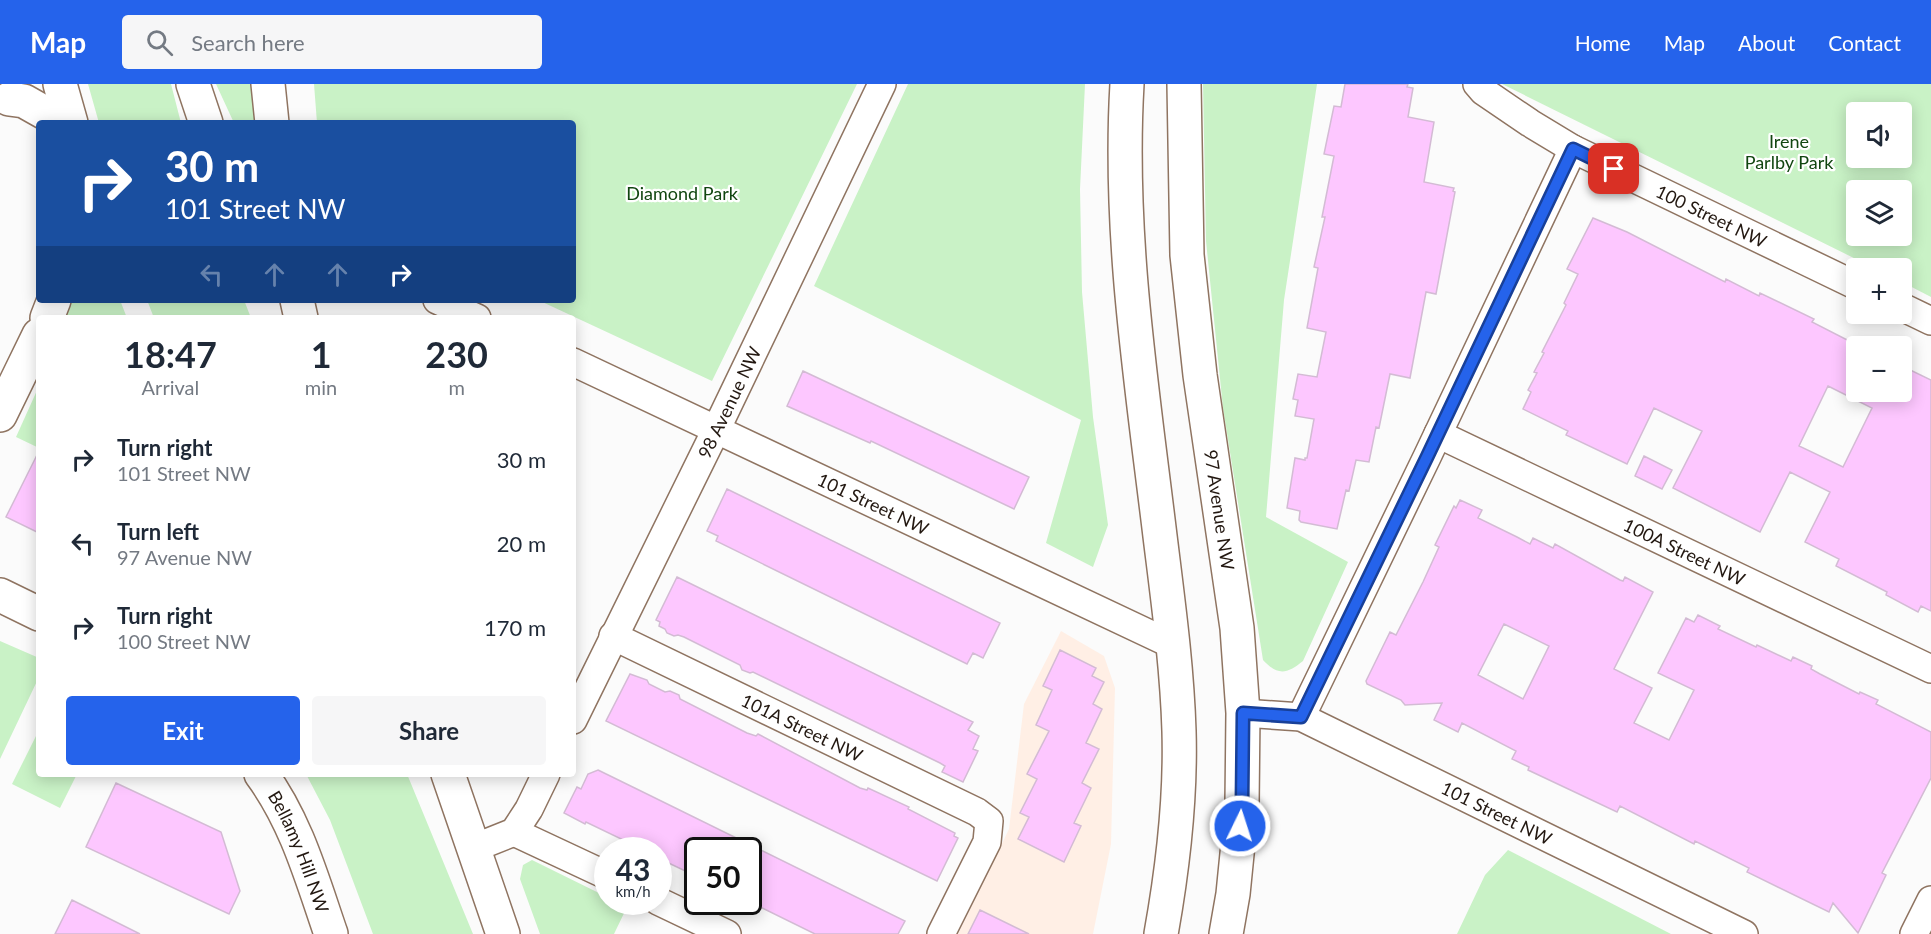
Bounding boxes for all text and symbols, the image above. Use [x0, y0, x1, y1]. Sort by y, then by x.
search box [122, 15, 542, 69]
text: Map [30, 25, 86, 59]
icon: search [143, 26, 176, 59]
text: Search here [191, 29, 305, 56]
text: Home [1575, 30, 1631, 55]
text: Map [1664, 30, 1705, 55]
text: About [1738, 30, 1795, 55]
text: Contact [1828, 30, 1901, 55]
map controls [1846, 102, 1912, 402]
button: sound [1846, 102, 1912, 168]
park label: Irene Parlby Park [1745, 130, 1834, 173]
text: 30 m [165, 141, 259, 191]
pin [1588, 143, 1639, 194]
icon: right [66, 144, 144, 222]
icon: arrive [1597, 152, 1630, 185]
street label: 100 Street NW [1652, 180, 1771, 252]
button: layers [1846, 180, 1912, 246]
park label: Diamond Park [626, 182, 739, 204]
text: 101 Street NW [165, 192, 345, 225]
icon: left [195, 258, 228, 291]
icon: ahead [258, 258, 291, 291]
icon: ahead [321, 258, 354, 291]
icon: right [384, 258, 417, 291]
button: + [1846, 258, 1912, 324]
text: 18:47 [124, 332, 217, 376]
text: 1 [311, 332, 332, 376]
text: 230 [425, 332, 488, 376]
button: − [1846, 336, 1912, 402]
street label: 98 Avenue NW [693, 342, 766, 462]
text: Arrival [142, 375, 199, 399]
text: min [305, 375, 337, 399]
text: m [448, 375, 465, 399]
text: Turn right [117, 434, 212, 461]
icon: right [66, 443, 99, 476]
text: 30 m [497, 446, 546, 473]
street label: 97 Avenue NW [1200, 448, 1239, 572]
text: 101 Street NW [117, 461, 251, 485]
street label: 101 Street NW [814, 468, 933, 539]
street label: 100A Street NW [1620, 513, 1749, 590]
text: Turn left [117, 518, 199, 545]
icon: left [66, 527, 99, 560]
text: 20 m [497, 530, 546, 557]
text: 97 Avenue NW [117, 545, 252, 569]
text: Turn right [117, 602, 212, 629]
icon: right [66, 611, 99, 644]
text: 170 m [484, 614, 546, 641]
text: 100 Street NW [117, 629, 251, 653]
street label: 101A Street NW [738, 689, 867, 766]
button: Exit [66, 696, 300, 765]
button: Share [312, 696, 546, 765]
street label: 101 Street NW [1438, 776, 1556, 849]
street label: Bellamy Hill NW [264, 787, 334, 916]
position arrow [1208, 794, 1272, 858]
speed limit sign: 50 [684, 837, 762, 915]
text: 43 [616, 851, 650, 887]
text: km/h [615, 882, 651, 900]

